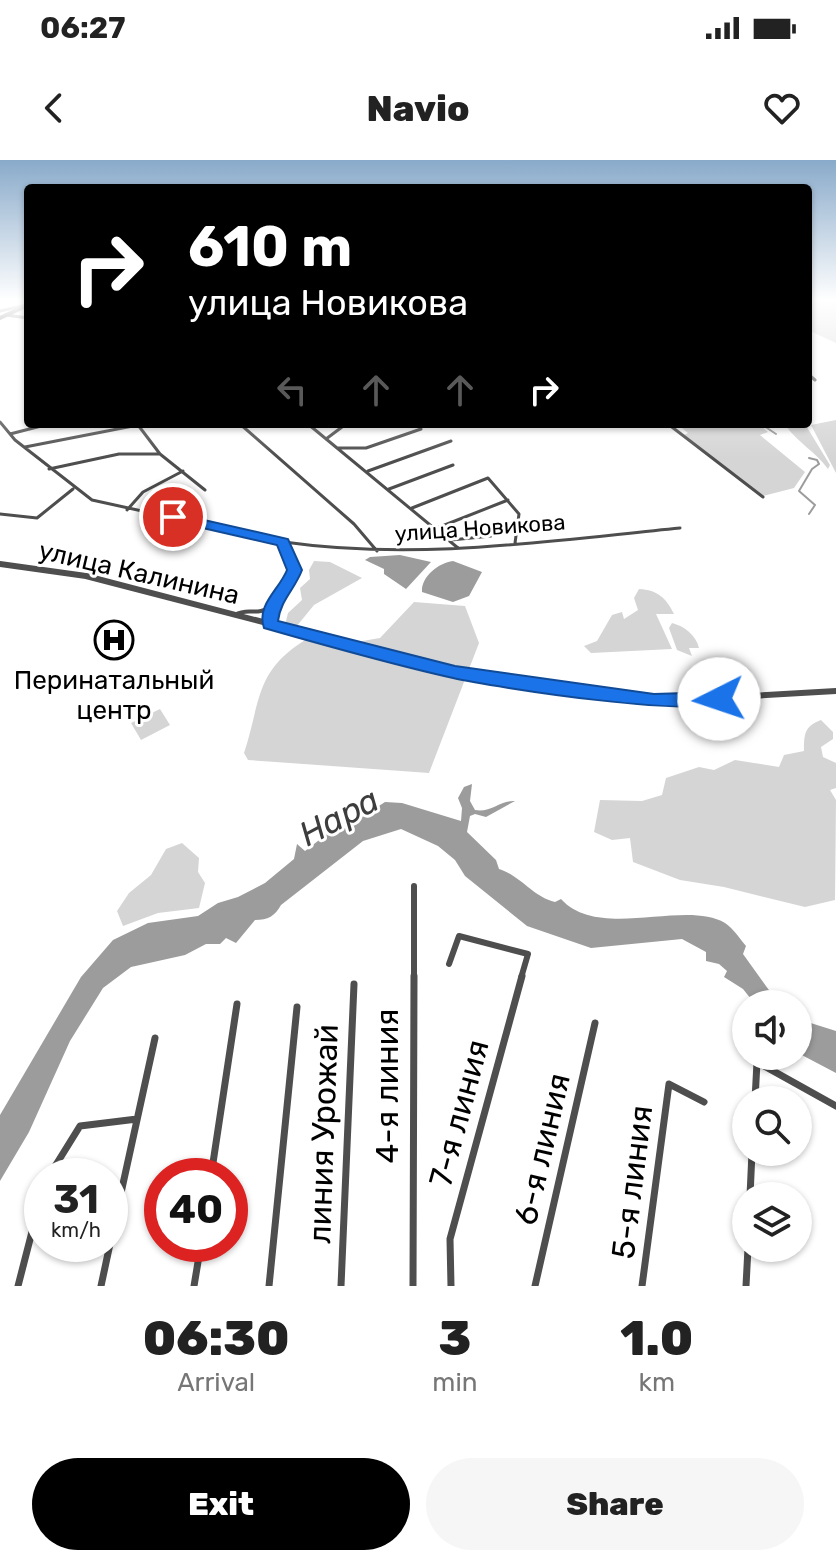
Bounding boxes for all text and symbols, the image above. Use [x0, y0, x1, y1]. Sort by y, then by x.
text: 06:27 [40, 10, 125, 46]
icon: back [32, 86, 76, 130]
icon: heart [760, 86, 804, 130]
text: Navio [367, 87, 470, 130]
text: 610 m [188, 214, 352, 280]
icon: right [56, 216, 160, 320]
text: улица Новикова [188, 281, 468, 324]
icon: left [270, 368, 314, 412]
icon: ahead [354, 368, 398, 412]
icon: ahead [438, 368, 482, 412]
icon: right [522, 368, 566, 412]
pin [139, 483, 207, 551]
icon: arrive [151, 495, 195, 539]
street label: улица Новикова [394, 509, 566, 547]
street label: улица Калинина [36, 535, 242, 611]
hospital icon: Перинатальный центр [93, 619, 135, 661]
position arrow [677, 657, 761, 741]
place label: Перинатальный центр [14, 665, 214, 726]
water label: Нара [292, 779, 386, 855]
map controls [732, 990, 812, 1262]
button: sound [732, 990, 812, 1070]
street label: 4-я линия [368, 1008, 406, 1164]
street label: линия Урожай [300, 1023, 346, 1245]
street label: 7-я линия [421, 1035, 497, 1191]
street label: 6-я линия [506, 1069, 578, 1229]
button: search [732, 1086, 812, 1166]
street label: 5-я линия [604, 1103, 660, 1261]
speed limit sign: 40 [144, 1158, 248, 1262]
text: 31 [53, 1176, 99, 1223]
button: layers [732, 1182, 812, 1262]
text: km/h [51, 1218, 101, 1242]
text: 06:30 [143, 1310, 290, 1367]
text: 3 [439, 1310, 471, 1367]
text: 1.0 [620, 1310, 693, 1367]
text: Arrival [177, 1367, 255, 1398]
text: min [432, 1367, 478, 1398]
text: km [638, 1367, 675, 1398]
button: Exit [32, 1458, 410, 1550]
button: Share [426, 1458, 804, 1550]

